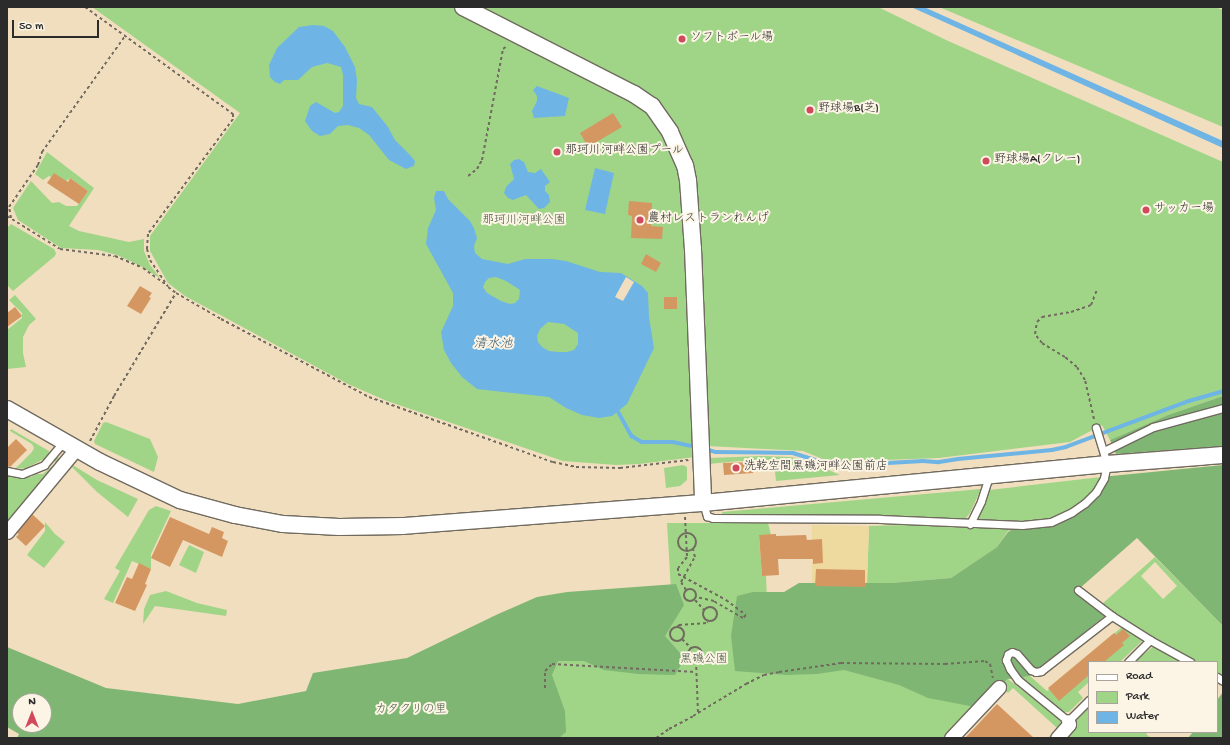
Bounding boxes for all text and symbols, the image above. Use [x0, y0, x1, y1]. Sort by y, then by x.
scale bar [14, 12, 101, 38]
text: 50 m [19, 20, 44, 34]
place label: ソフトボール場 [690, 32, 774, 46]
marker: ソフトボール場 [677, 34, 687, 44]
place label: 野球場B(芝) [818, 103, 879, 117]
marker: 野球場B(芝) [805, 105, 815, 115]
place label: 那珂川河畔公園プール [565, 145, 684, 159]
marker: 那珂川河畔公園プール [552, 147, 562, 157]
place label: 野球場A(クレー) [994, 154, 1080, 168]
marker: 野球場A(クレー) [981, 156, 991, 166]
place label: サッカー場 [1154, 203, 1214, 217]
marker: サッカー場 [1141, 205, 1151, 215]
place label: 農村レストランれんげ [648, 213, 768, 227]
park label: 那珂川河畔公園 [482, 215, 566, 229]
marker: 農村レストランれんげ [635, 215, 645, 225]
water label: 清水池 [474, 337, 512, 353]
place label: 洗乾空間黒磯河畔公園前店 [744, 461, 888, 475]
marker: 洗乾空間黒磯河畔公園前店 [731, 463, 741, 473]
park label: 黒磯公園 [680, 654, 728, 668]
legend [1088, 661, 1218, 733]
text: Road [1126, 670, 1152, 684]
text: Park [1126, 690, 1149, 704]
north arrow [12, 693, 52, 733]
text: N [28, 696, 36, 708]
park label: カタクリの里 [375, 704, 447, 718]
text: Water [1126, 710, 1158, 724]

